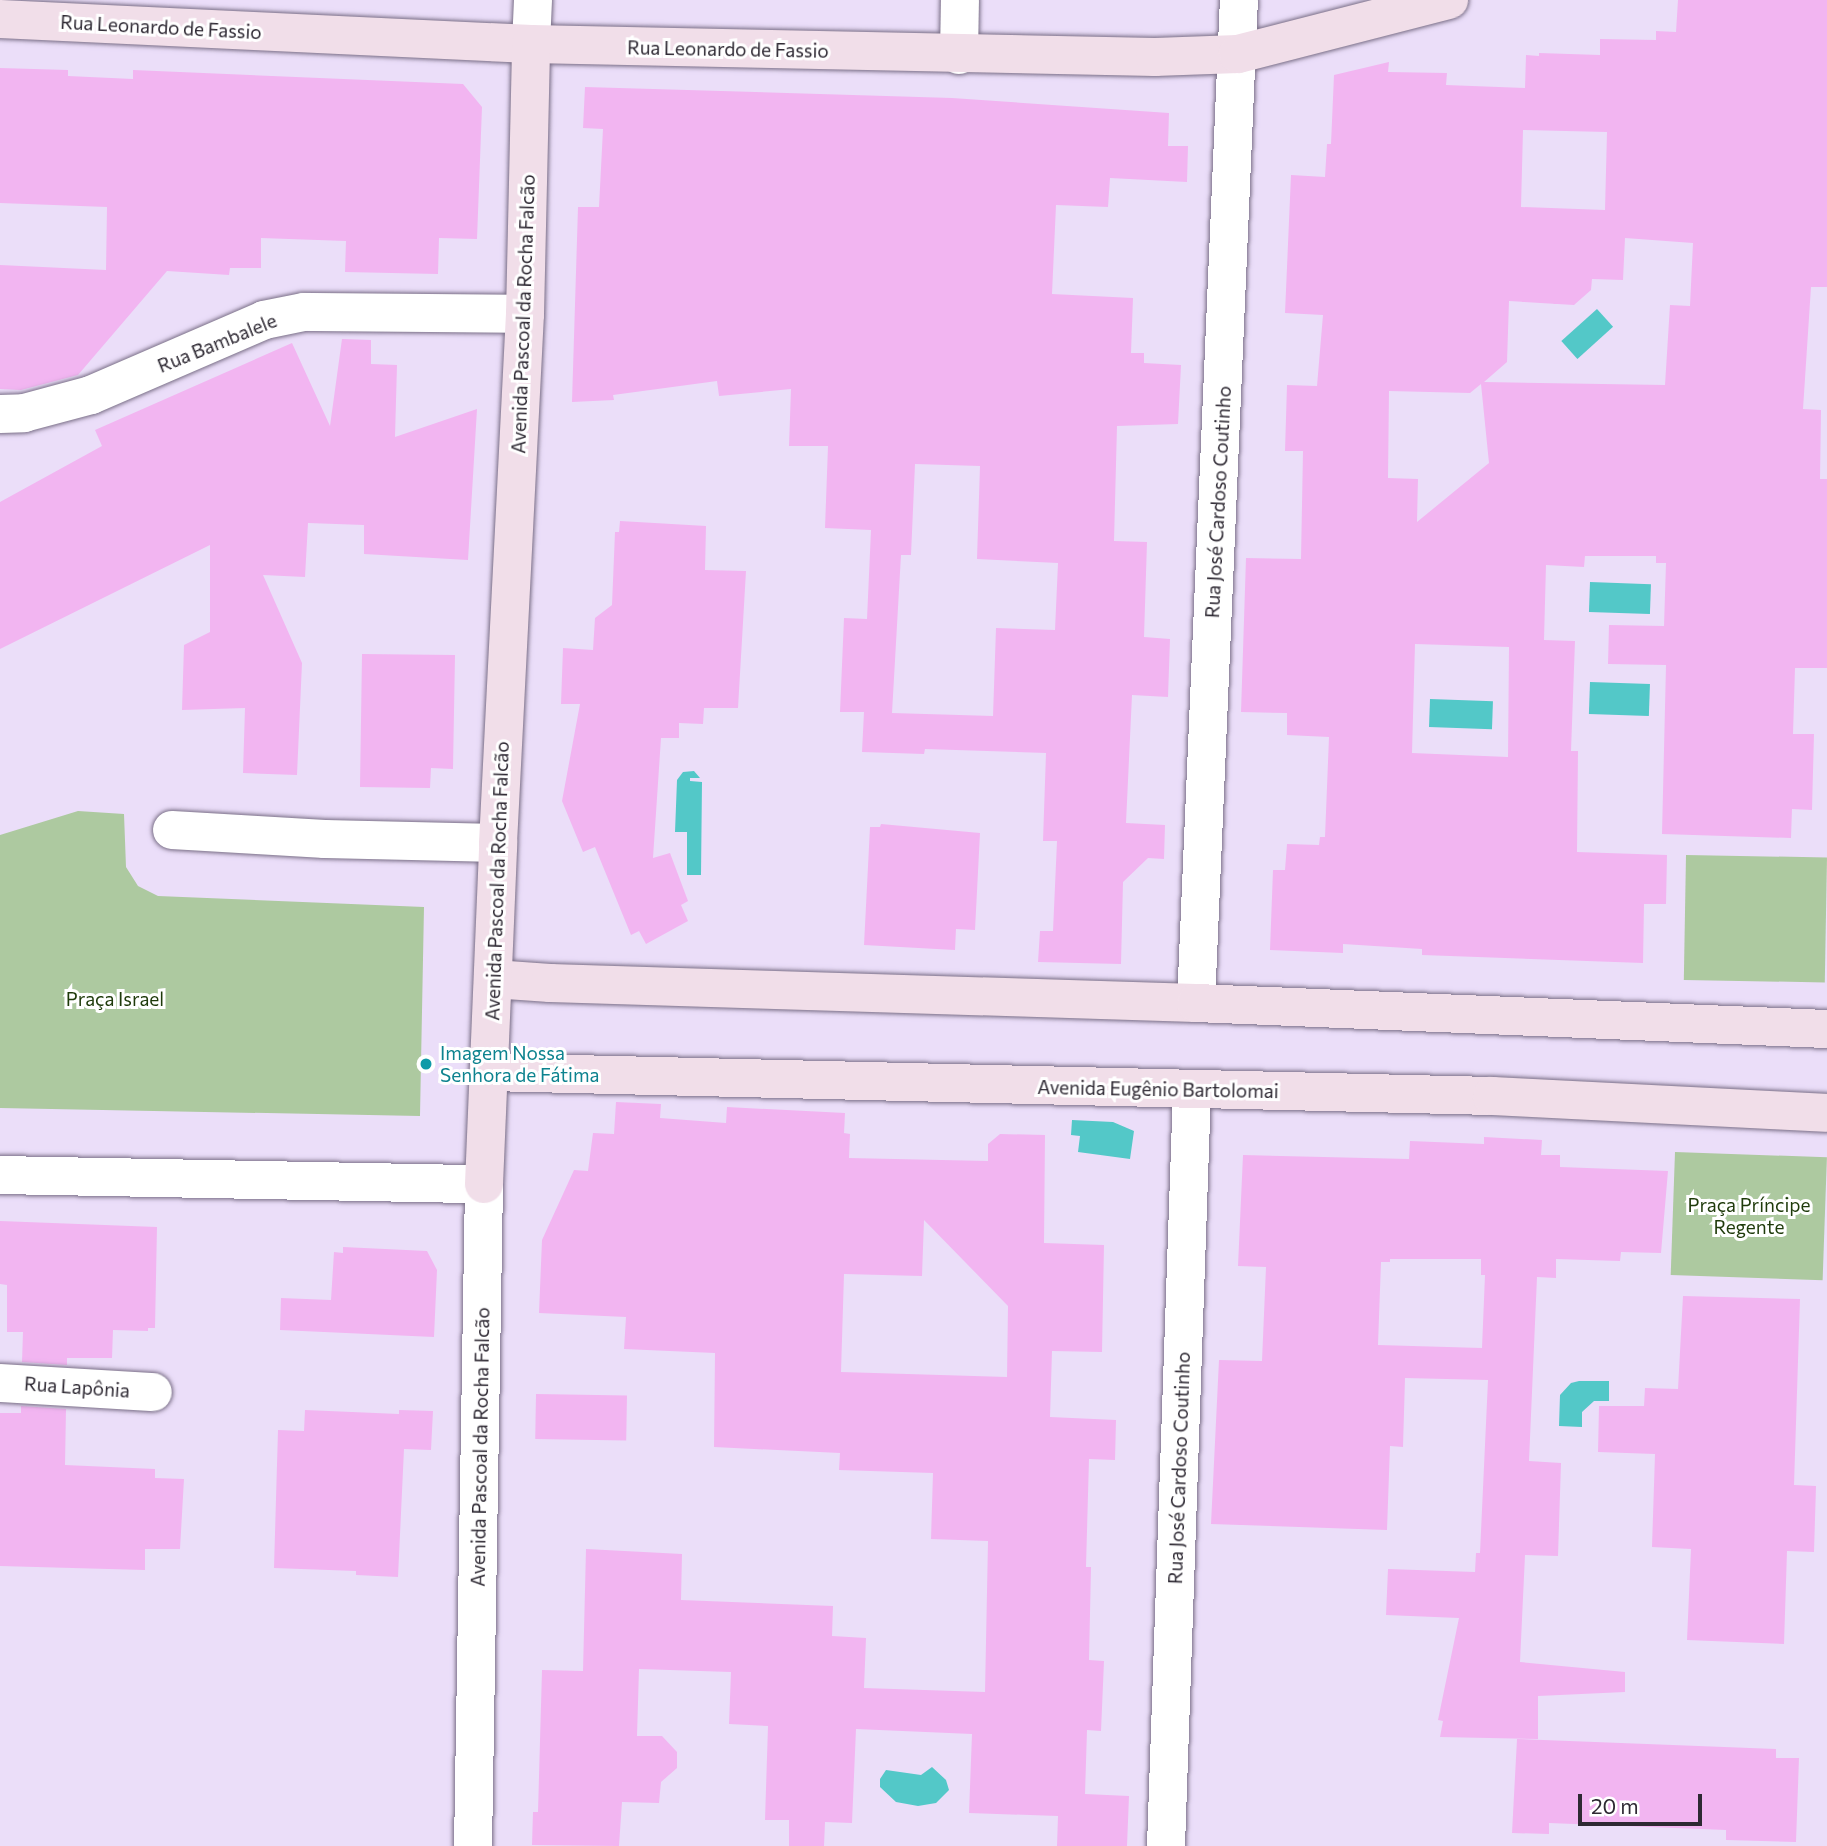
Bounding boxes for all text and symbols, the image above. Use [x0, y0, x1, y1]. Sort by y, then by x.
street label: Rua Leonardo de Fassio [60, 10, 262, 44]
street label: Rua Leonardo de Fassio [627, 36, 829, 62]
street label: Avenida Pascoal da Rocha Falcão [507, 174, 539, 454]
street label: Rua Bambalele [154, 309, 280, 377]
street label: Rua José Cardoso Coutinho [1201, 385, 1235, 619]
street label: Avenida Pascoal da Rocha Falcão [481, 741, 513, 1021]
park label: Praça Israel [66, 988, 164, 1010]
place label: Imagem Nossa Senhora de Fátima [440, 1042, 599, 1086]
marker: Imagem Nossa Senhora de Fátima [418, 1056, 434, 1072]
street label: Avenida Eugênio Bartolomai [1037, 1075, 1279, 1103]
park label: Praça Príncipe Regente [1687, 1194, 1811, 1238]
street label: Avenida Pascoal da Rocha Falcão [466, 1307, 494, 1587]
street label: Rua José Cardoso Coutinho [1164, 1351, 1194, 1585]
street label: Rua Lapônia [23, 1372, 131, 1402]
scale bar [1582, 1780, 1706, 1824]
text: 20 m [1591, 1793, 1639, 1818]

